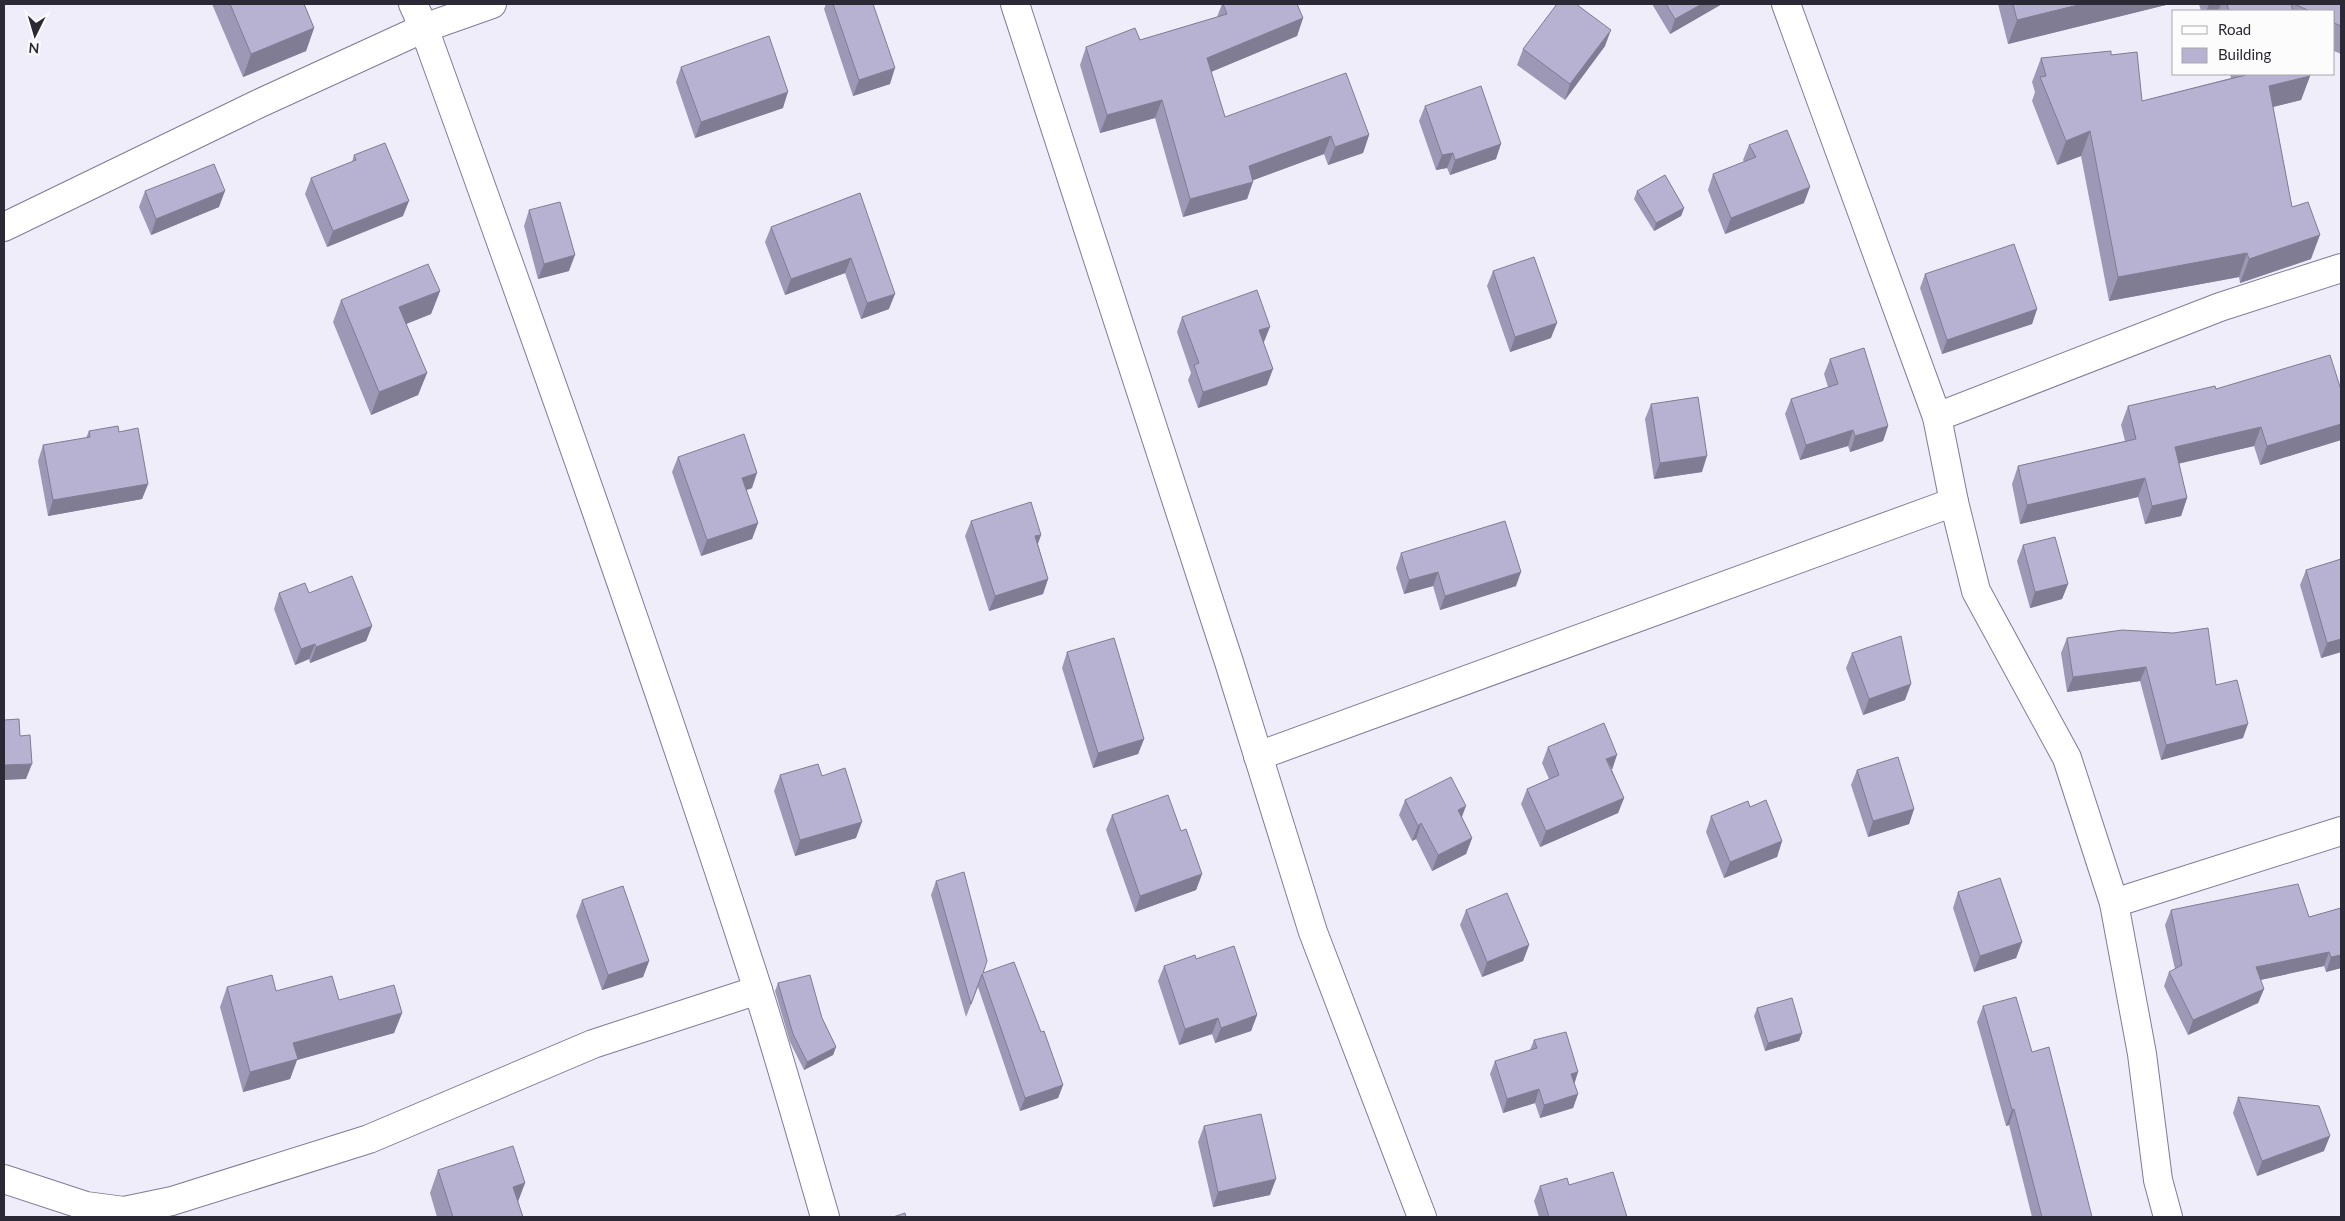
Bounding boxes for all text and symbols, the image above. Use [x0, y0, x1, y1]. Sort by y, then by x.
north arrow [10, 10, 60, 60]
legend [2172, 10, 2335, 75]
text: Road [2218, 20, 2251, 38]
text: N [28, 40, 40, 57]
text: Building [2218, 45, 2271, 63]

